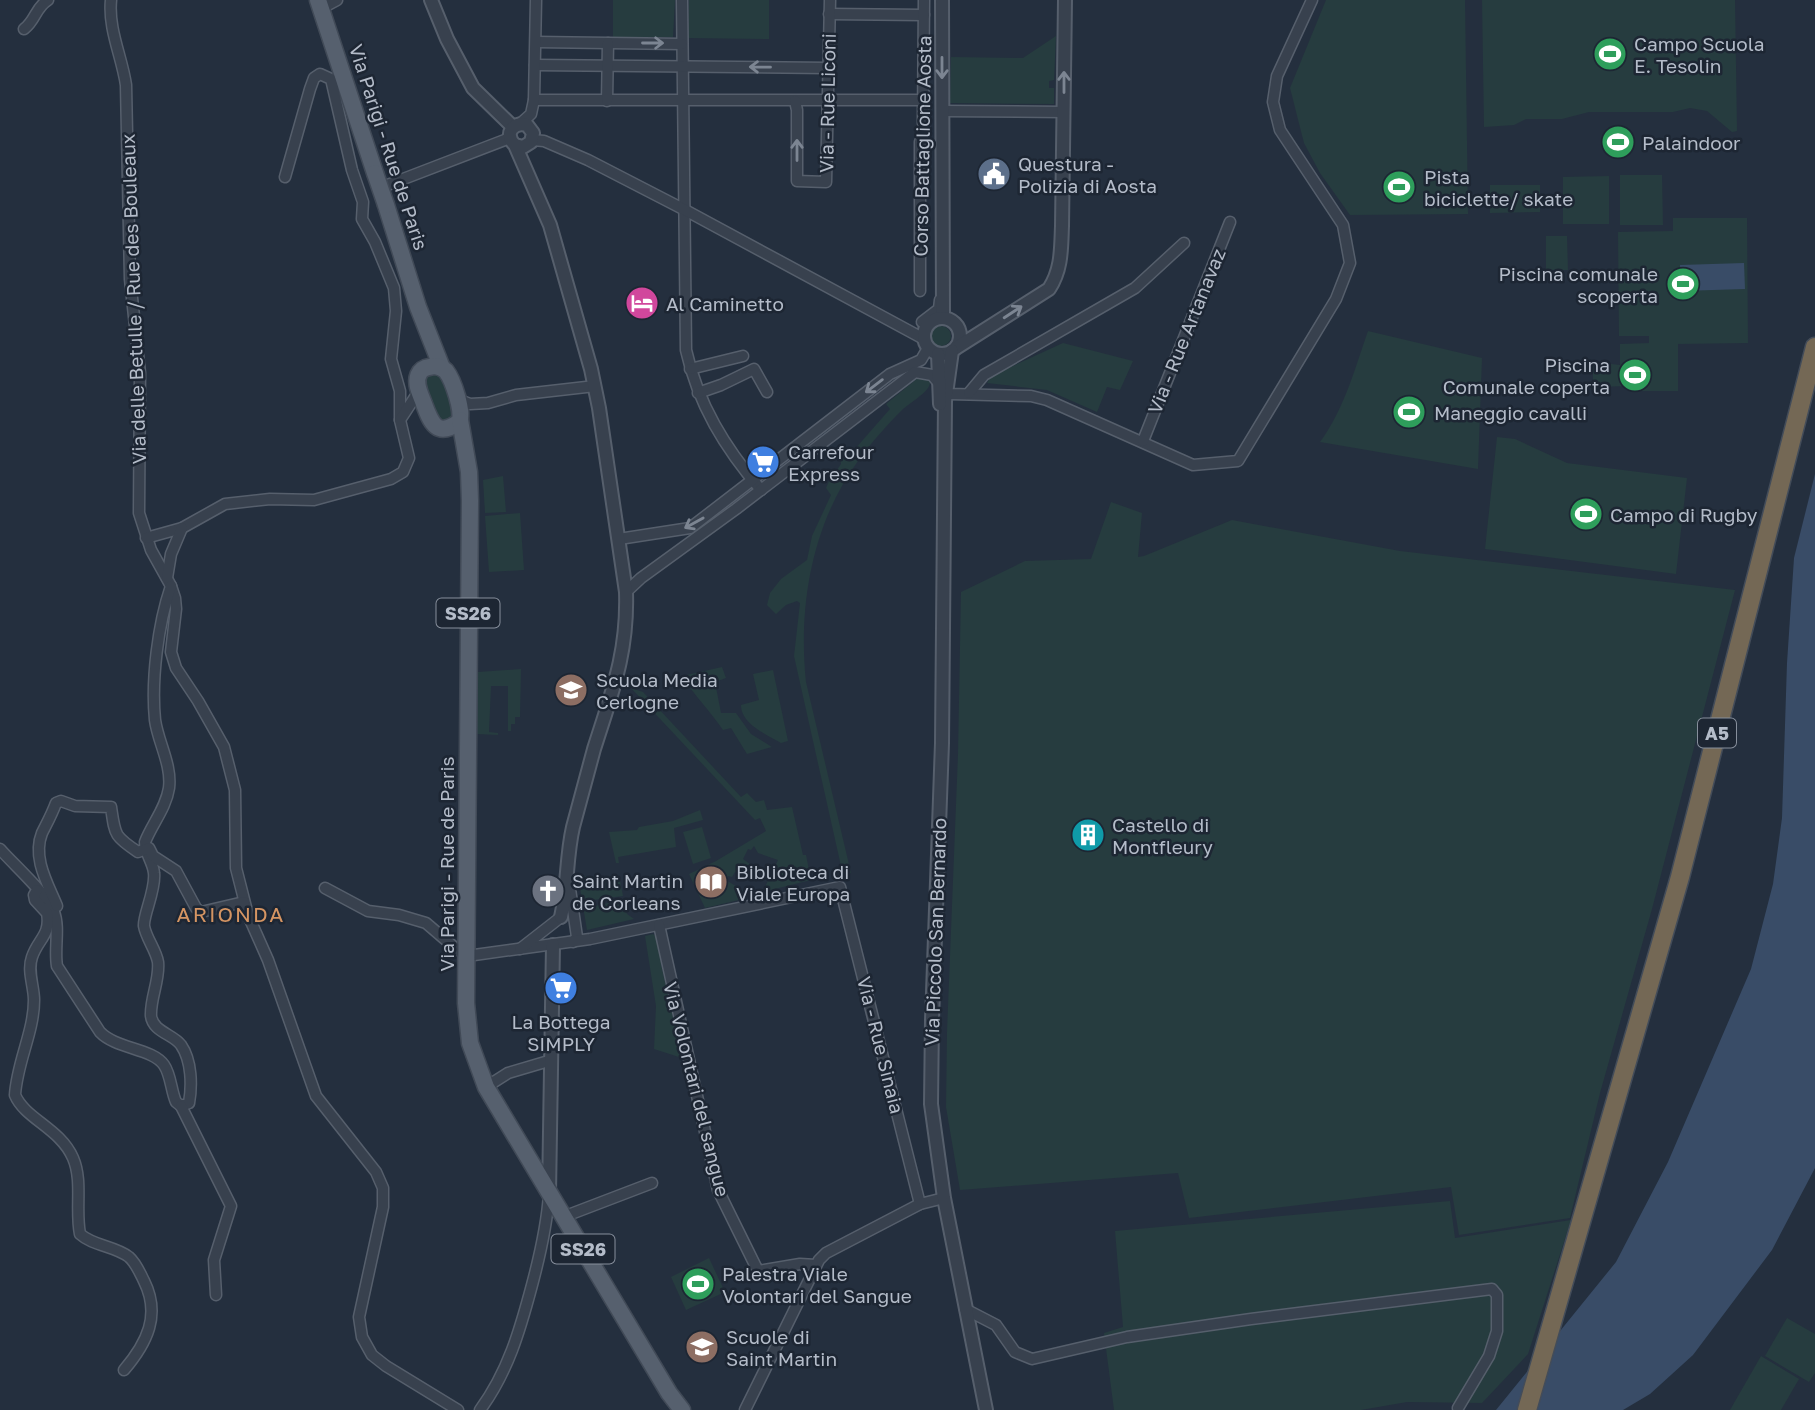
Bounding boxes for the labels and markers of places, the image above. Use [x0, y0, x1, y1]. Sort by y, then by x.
place label: Campo Scuola E. Tesolin [1634, 32, 1765, 77]
sports icon: Campo Scuola E. Tesolin [1591, 35, 1629, 73]
sports icon: Palaindoor [1599, 123, 1637, 161]
place label: Palaindoor [1642, 131, 1741, 154]
place label: Questura - Polizia di Aosta [1018, 152, 1157, 197]
public building icon: Questura - Polizia di Aosta [975, 155, 1013, 193]
place label: Pista biciclette/ skate [1424, 165, 1573, 210]
sports icon: Pista biciclette/ skate [1380, 168, 1418, 206]
place label: Piscina comunale scoperta [1498, 262, 1658, 307]
sports icon: Piscina comunale scoperta [1664, 265, 1702, 303]
hotel icon: Al Caminetto [623, 284, 661, 322]
place label: Al Caminetto [666, 292, 784, 315]
place label: Piscina Comunale coperta [1443, 353, 1610, 398]
sports icon: Piscina Comunale coperta [1616, 356, 1654, 394]
sports icon: Maneggio cavalli [1390, 393, 1428, 431]
place label: Maneggio cavalli [1434, 401, 1587, 424]
place label: Carrefour Express [788, 440, 875, 485]
supermarket icon: Carrefour Express [744, 443, 782, 481]
sports icon: Campo di Rugby [1567, 495, 1605, 533]
place label: Campo di Rugby [1610, 503, 1758, 526]
place label: Scuola Media Cerlogne [596, 668, 718, 713]
school or university icon: Scuola Media Cerlogne [552, 671, 590, 709]
place label: Castello di Montfleury [1112, 813, 1213, 858]
building icon: Castello di Montfleury [1069, 816, 1107, 854]
place label: Biblioteca di Viale Europa [736, 860, 850, 905]
library icon: Biblioteca di Viale Europa [692, 863, 730, 901]
place label: Saint Martin de Corleans [572, 869, 683, 914]
church icon: Saint Martin de Corleans [529, 872, 567, 910]
supermarket icon: La Bottega SIMPLY [542, 969, 580, 1007]
place label: La Bottega SIMPLY [511, 1010, 611, 1055]
place label: Palestra Viale Volontari del Sangue [722, 1262, 912, 1307]
sports icon: Palestra Viale Volontari del Sangue [679, 1265, 717, 1303]
place label: Scuole di Saint Martin [726, 1325, 837, 1370]
school or university icon: Scuole di Saint Martin [683, 1328, 721, 1366]

